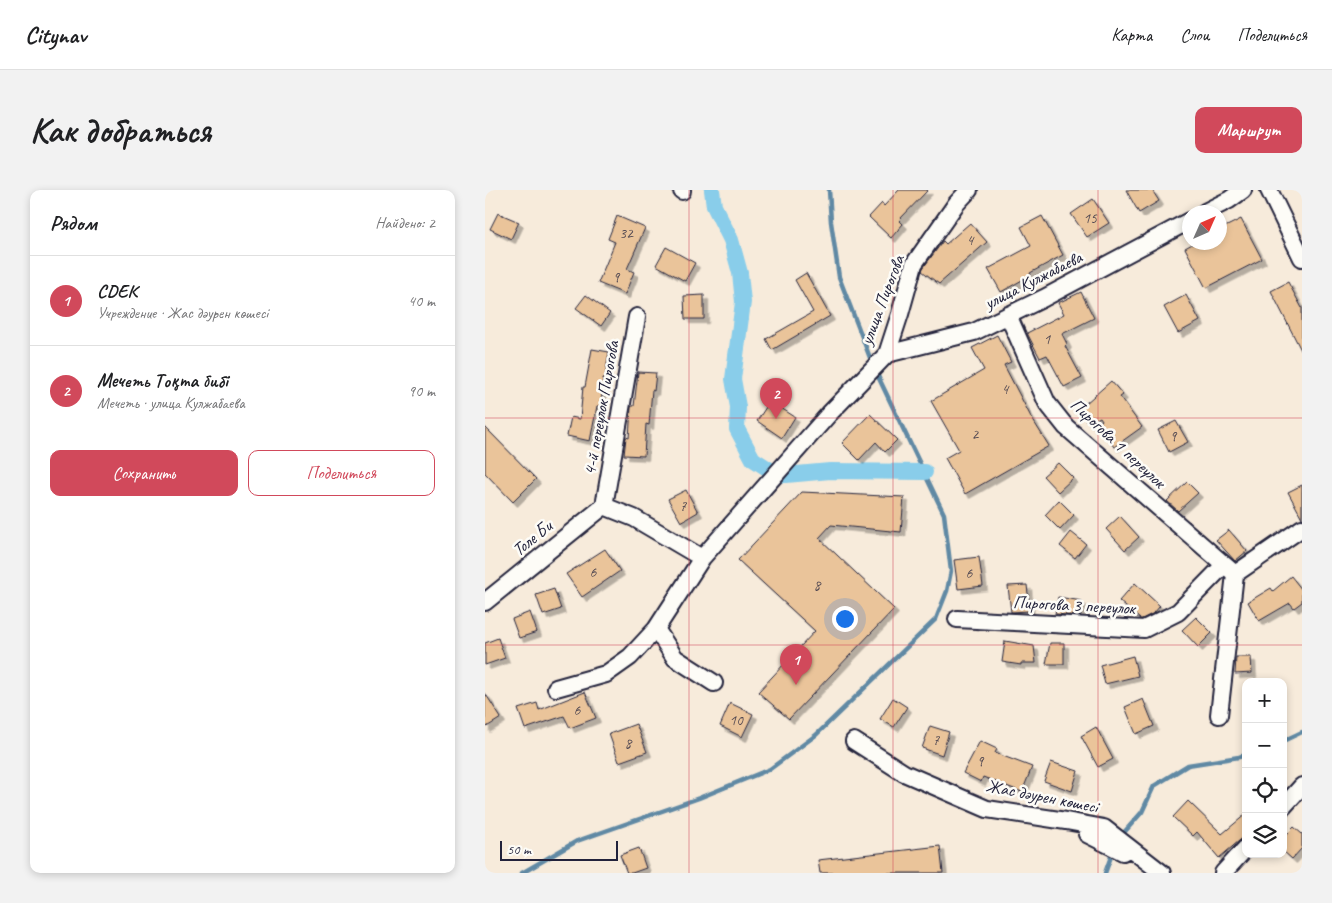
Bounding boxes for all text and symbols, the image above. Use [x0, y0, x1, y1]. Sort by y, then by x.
text: Citynav [25, 20, 86, 50]
text: Карта [1111, 24, 1152, 46]
text: Слои [1180, 24, 1209, 46]
text: Поделиться [1237, 24, 1307, 46]
button: Маршрут [1195, 107, 1302, 153]
text: Как добраться [30, 108, 211, 153]
north arrow [1182, 205, 1227, 250]
house number: 15 [1083, 209, 1098, 228]
text: Рядом [50, 210, 97, 236]
text: Найдено: 2 [375, 213, 435, 233]
house number: 32 [619, 224, 634, 243]
house number: 4 [967, 231, 975, 250]
street label: улица Кулжабаева [980, 245, 1087, 314]
street label: улица Пирогова [855, 251, 910, 349]
house number: 9 [613, 268, 621, 287]
text: CDEK [97, 279, 137, 303]
text: 1 [62, 291, 70, 311]
text: 40 m [408, 291, 435, 311]
text: Учреждение · Жас дәурен көшесі [97, 303, 268, 323]
house number: 1 [1044, 330, 1052, 349]
street label: 4-й переулок Пирогова [578, 337, 624, 477]
text: Мечеть Тоқта бибі [97, 369, 228, 393]
pin: 2 [760, 378, 792, 419]
house number: 4 [1002, 380, 1010, 399]
text: 2 [62, 381, 70, 401]
text: 90 m [408, 381, 435, 401]
text: Мечеть · улица Кулжабаева [97, 393, 245, 413]
street label: Пирогова 1 переулок [1066, 393, 1172, 494]
house number: 2 [972, 425, 980, 444]
house number: 9 [1170, 427, 1178, 446]
button: Сохранить [50, 450, 238, 496]
button: Поделиться [248, 450, 435, 496]
house number: 7 [680, 497, 688, 516]
street label: Толе Би [508, 514, 558, 561]
house number: 6 [590, 563, 598, 582]
house number: 6 [966, 564, 974, 583]
house number: 8 [814, 576, 822, 595]
street label: Пирогова 3 переулок [1012, 591, 1138, 619]
your location [832, 606, 858, 632]
pin: 1 [780, 644, 812, 685]
map controls [1242, 678, 1287, 858]
button: + [1242, 678, 1287, 723]
house number: 6 [574, 701, 582, 720]
house number: 10 [729, 711, 744, 730]
button: − [1242, 723, 1287, 768]
house number: 7 [933, 731, 941, 750]
house number: 8 [625, 734, 633, 753]
house number: 9 [977, 752, 985, 771]
button: locate [1242, 768, 1287, 813]
street label: Жас дәурен көшесі [984, 774, 1103, 818]
button: layers [1242, 813, 1287, 858]
scale bar [500, 838, 617, 861]
text: 50 m [507, 841, 531, 858]

